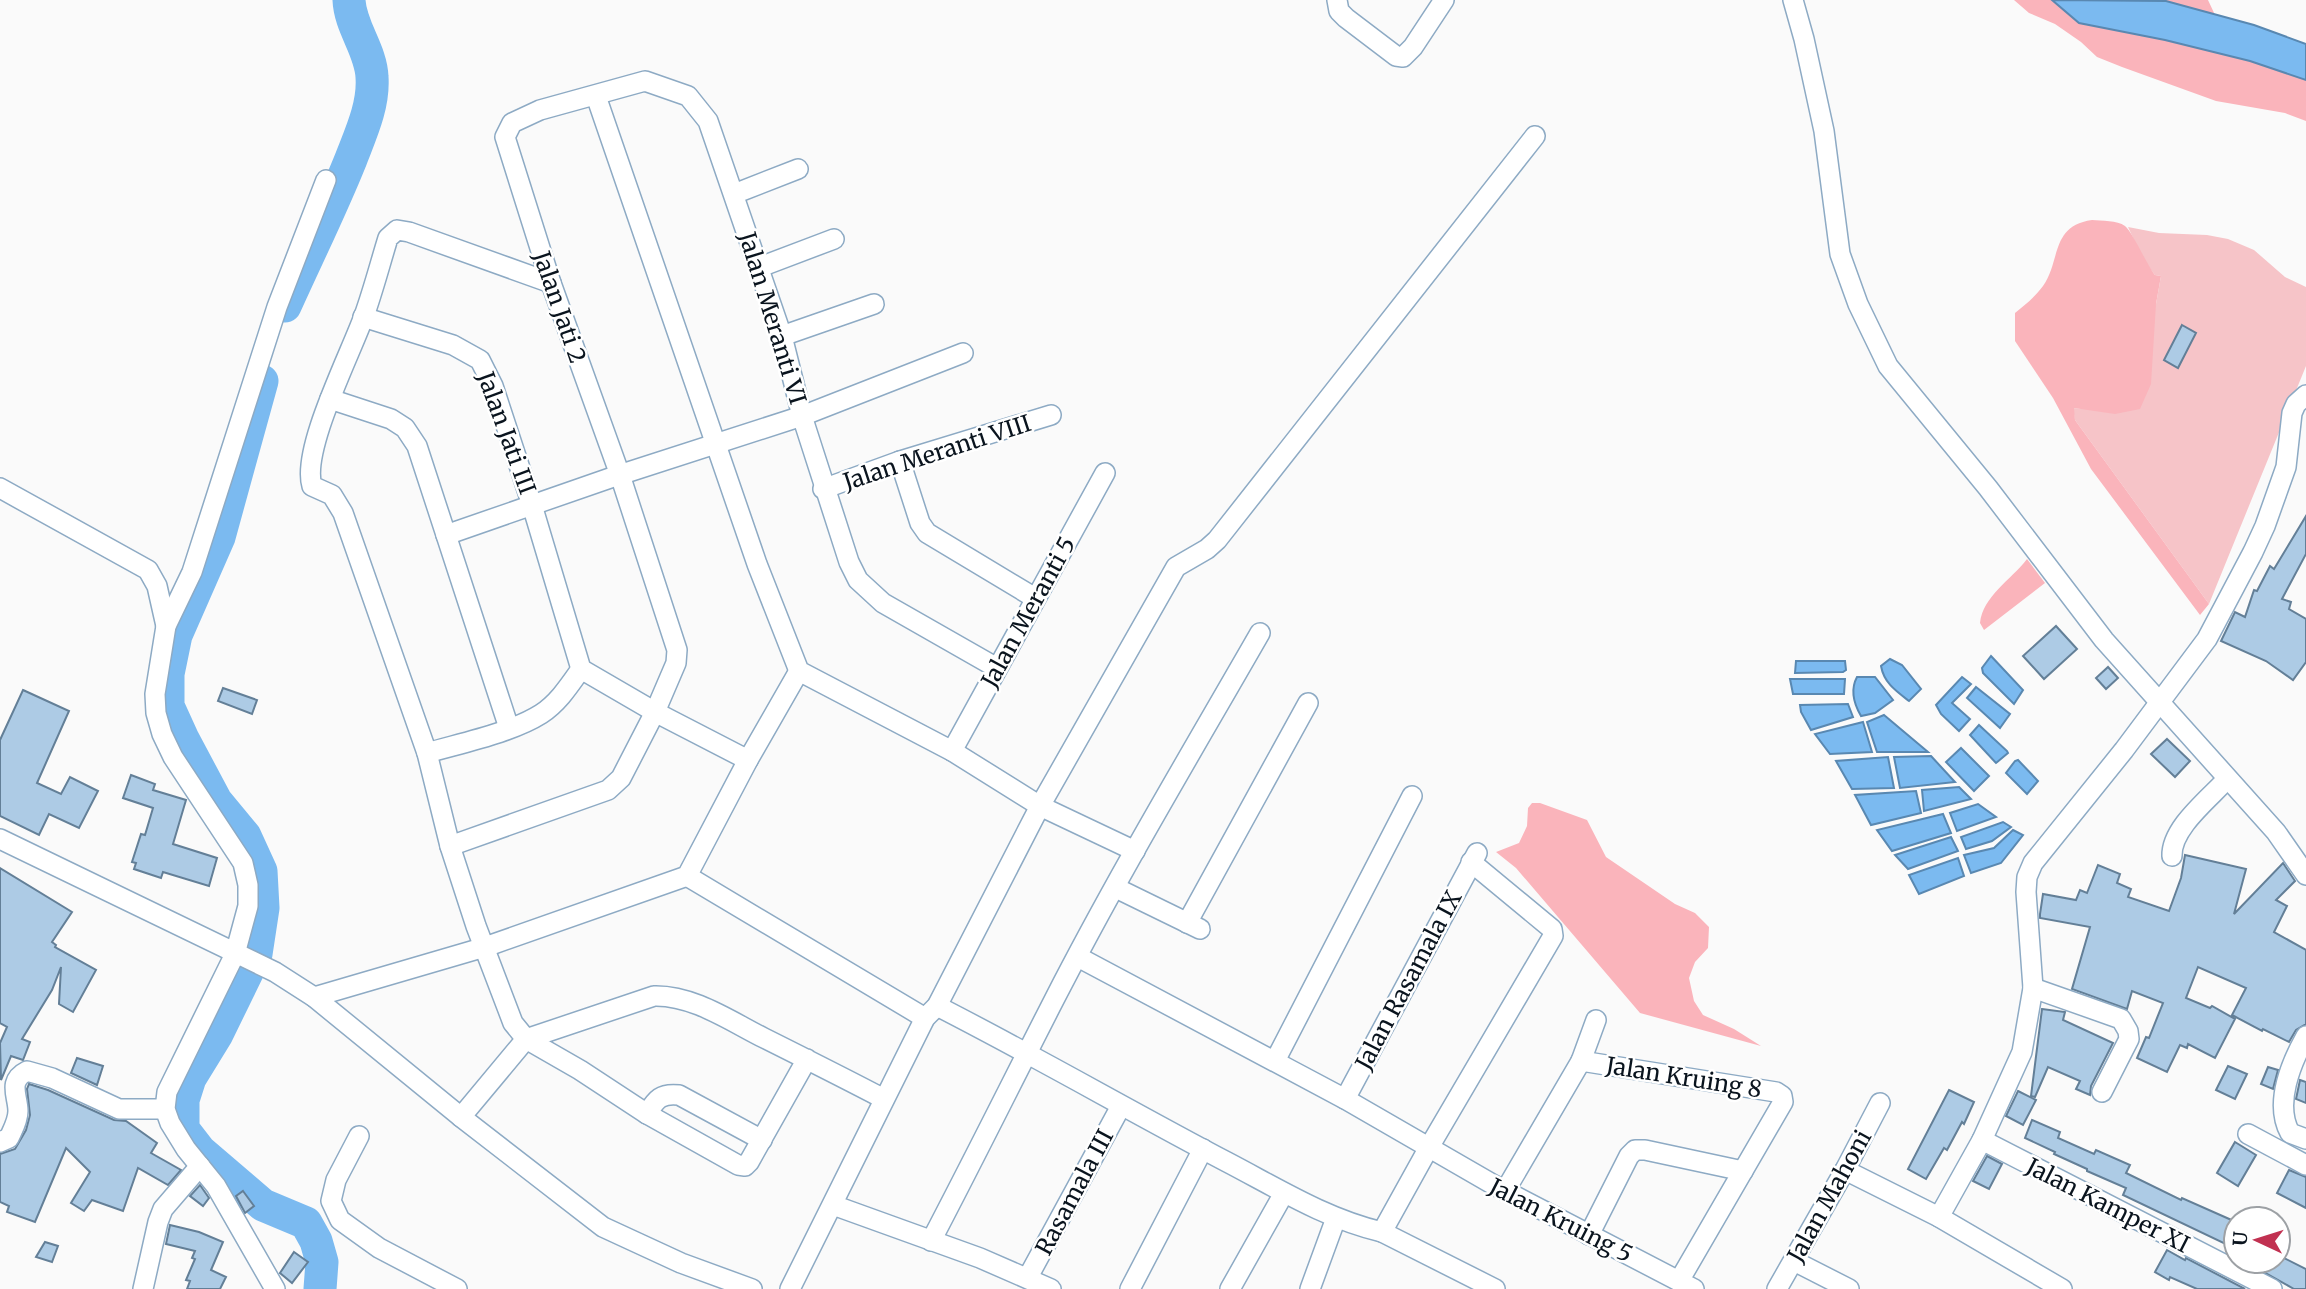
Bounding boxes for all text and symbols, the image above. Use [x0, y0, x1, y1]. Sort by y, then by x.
street label: Jalan Meranti VI [733, 227, 813, 408]
street label: Jalan Jati 2 [527, 246, 593, 367]
street label: Jalan Jati III [471, 367, 543, 498]
street label: Jalan Meranti VIII [838, 408, 1035, 496]
street label: Jalan Meranti 5 [974, 532, 1081, 693]
street label: Jalan Rasamala IX [1348, 885, 1468, 1075]
street label: Jalan Kruing 8 [1603, 1050, 1764, 1104]
street label: Rasamala III [1029, 1124, 1119, 1260]
street label: Jalan Mahoni [1780, 1125, 1877, 1268]
street label: Jalan Kamper XI [2021, 1151, 2195, 1259]
street label: Jalan Kruing 5 [1484, 1171, 1637, 1269]
north arrow [2222, 1205, 2292, 1275]
text: U [2228, 1231, 2253, 1247]

